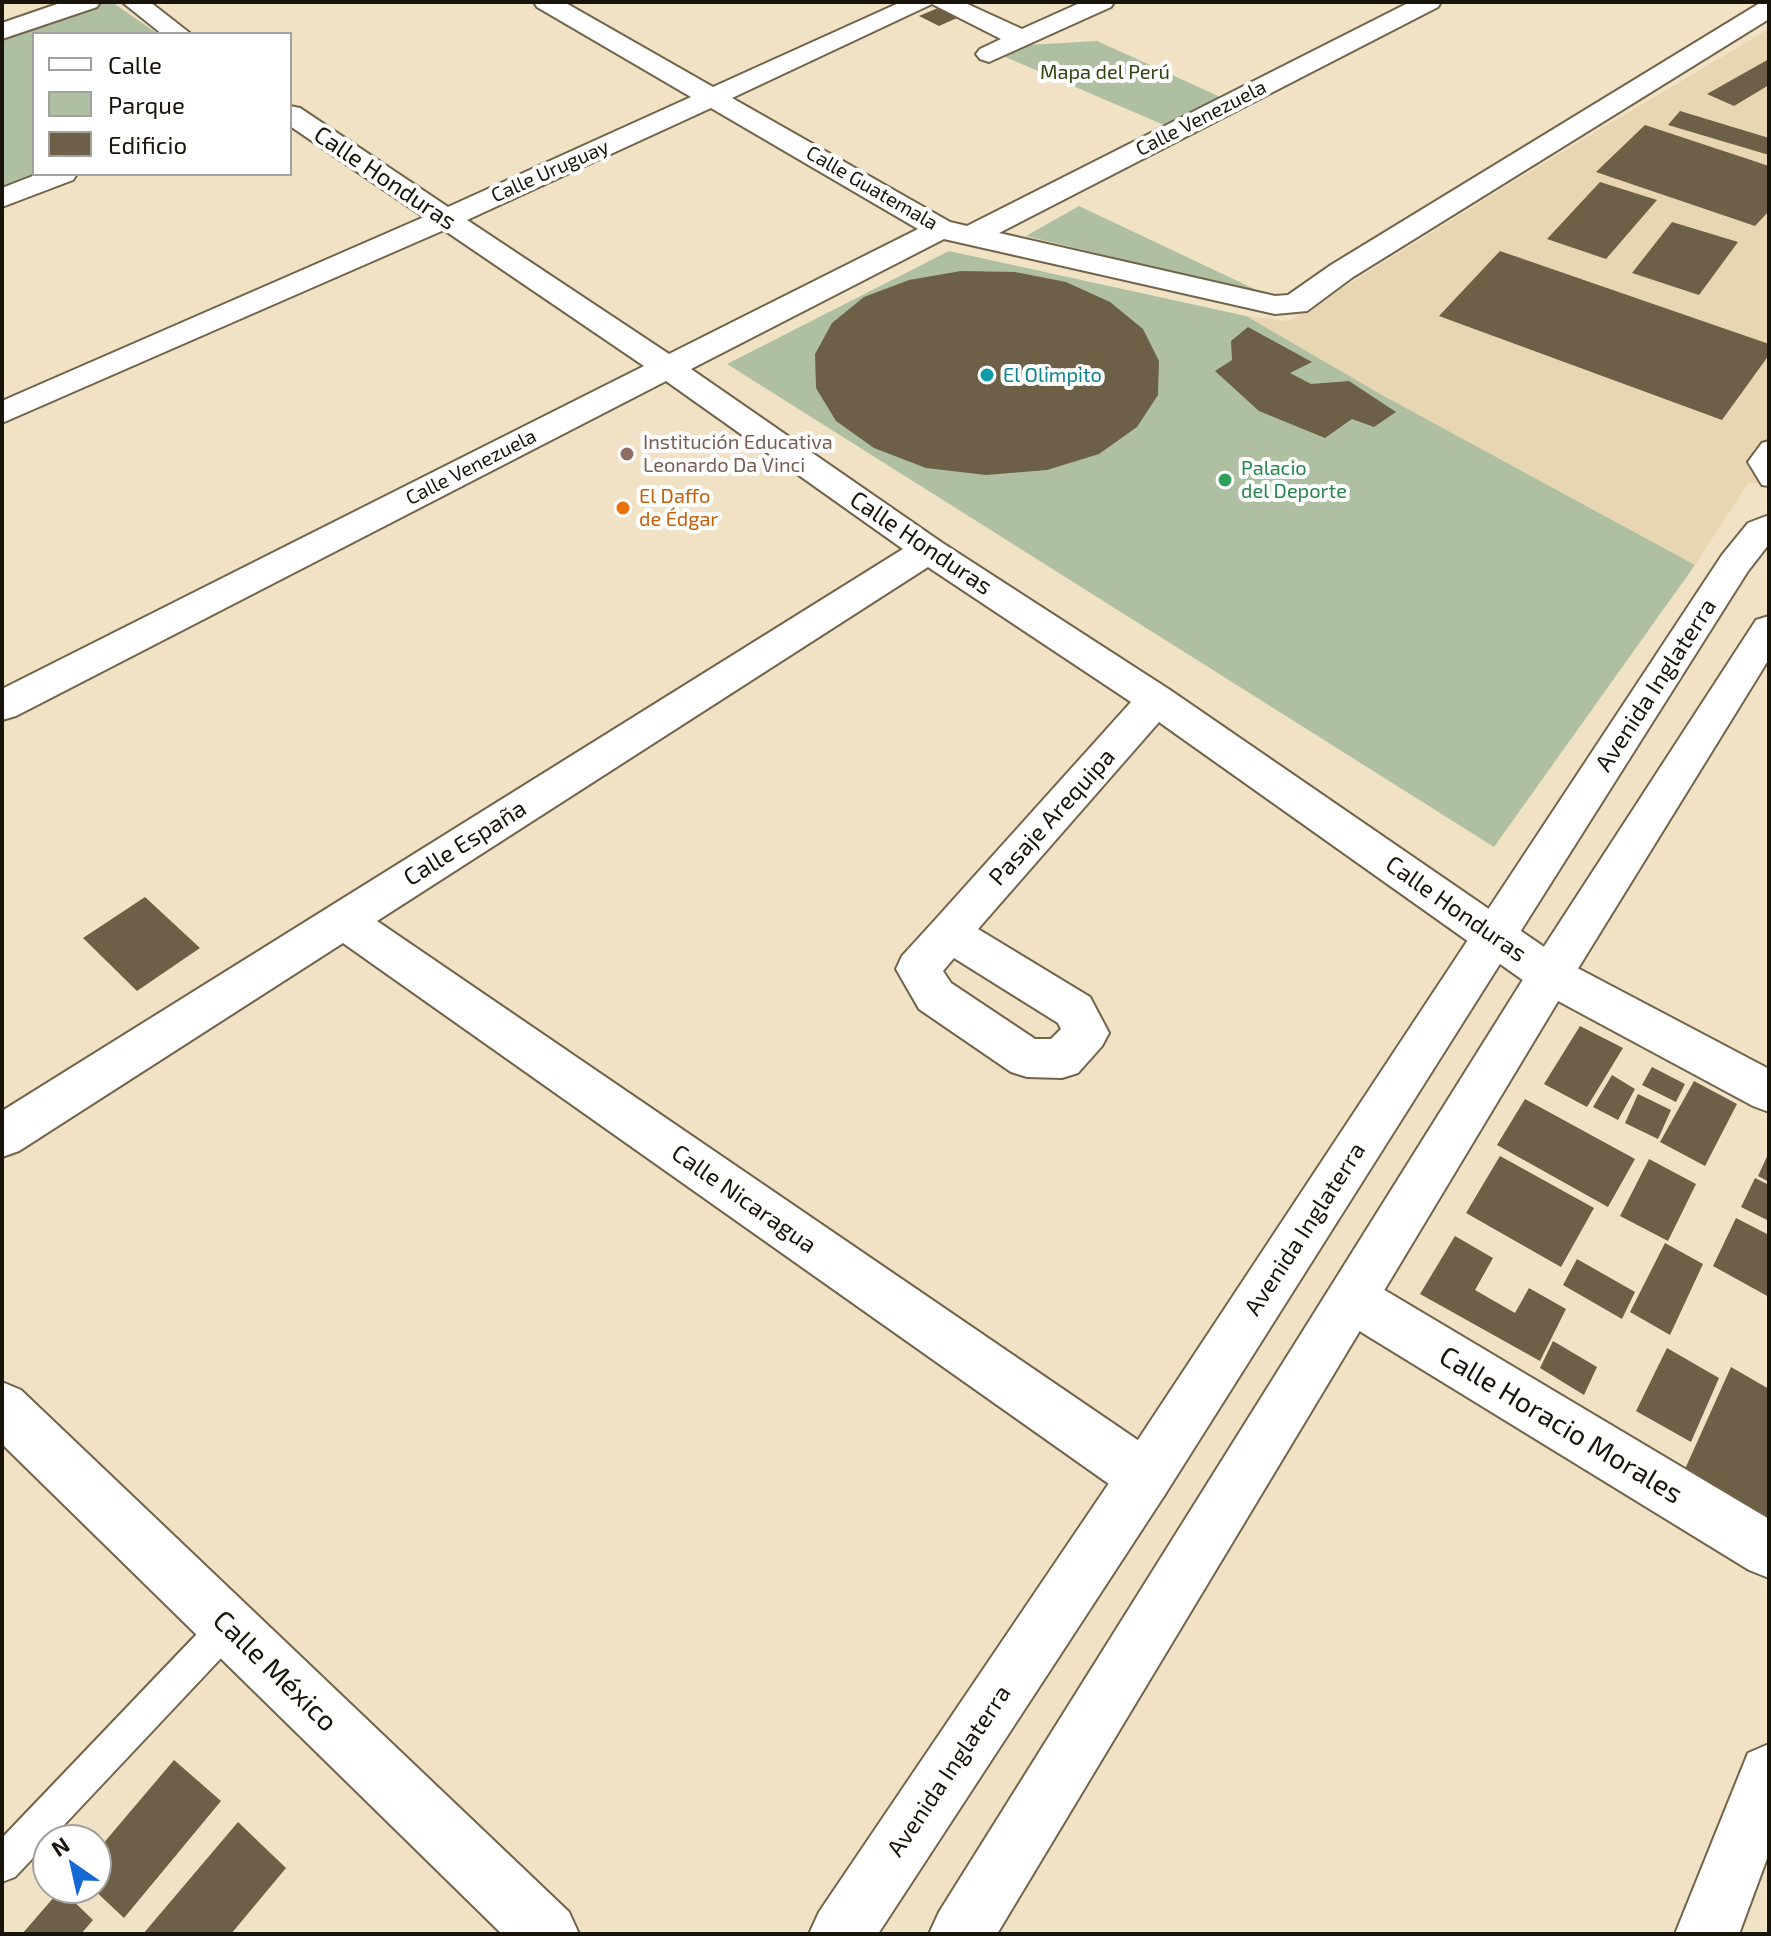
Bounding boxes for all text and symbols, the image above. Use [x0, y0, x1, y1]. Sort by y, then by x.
legend [32, 32, 292, 176]
text: Calle [108, 50, 162, 79]
park label: Mapa del Perú [1040, 60, 1170, 84]
street label: Calle Venezuela [1132, 75, 1270, 161]
text: Parque [108, 90, 185, 119]
street label: Calle Honduras [308, 120, 462, 236]
text: Edificio [108, 130, 187, 159]
street label: Calle Uruguay [487, 134, 613, 208]
street label: Calle Guatemala [802, 141, 942, 235]
place label: El Olimpito [1003, 363, 1102, 387]
marker: El Olimpito [978, 366, 996, 384]
street label: Calle Venezuela [402, 424, 540, 510]
place label: Institución Educativa Leonardo Da Vinci [643, 430, 833, 477]
marker: Institución Educativa Leonardo Da Vinci [618, 445, 636, 463]
place label: Palacio del Deporte [1241, 456, 1347, 503]
marker: Palacio del Deporte [1216, 471, 1234, 489]
place label: El Daffo de Édgar [639, 484, 718, 531]
street label: Calle Honduras [844, 485, 998, 601]
marker: El Daffo de Édgar [614, 499, 632, 517]
street label: Avenida Inglaterra [1589, 593, 1723, 777]
street label: Pasaje Arequipa [983, 743, 1121, 891]
street label: Calle España [398, 794, 532, 892]
street label: Calle Honduras [1380, 850, 1532, 968]
street label: Avenida Inglaterra [1238, 1137, 1372, 1321]
street label: Calle Nicaragua [666, 1138, 822, 1260]
street label: Calle Horacio Morales [1433, 1339, 1689, 1511]
street label: Calle México [206, 1603, 344, 1739]
street label: Avenida Inglaterra [881, 1680, 1017, 1862]
north arrow [32, 1824, 112, 1904]
text: N [46, 1831, 74, 1861]

